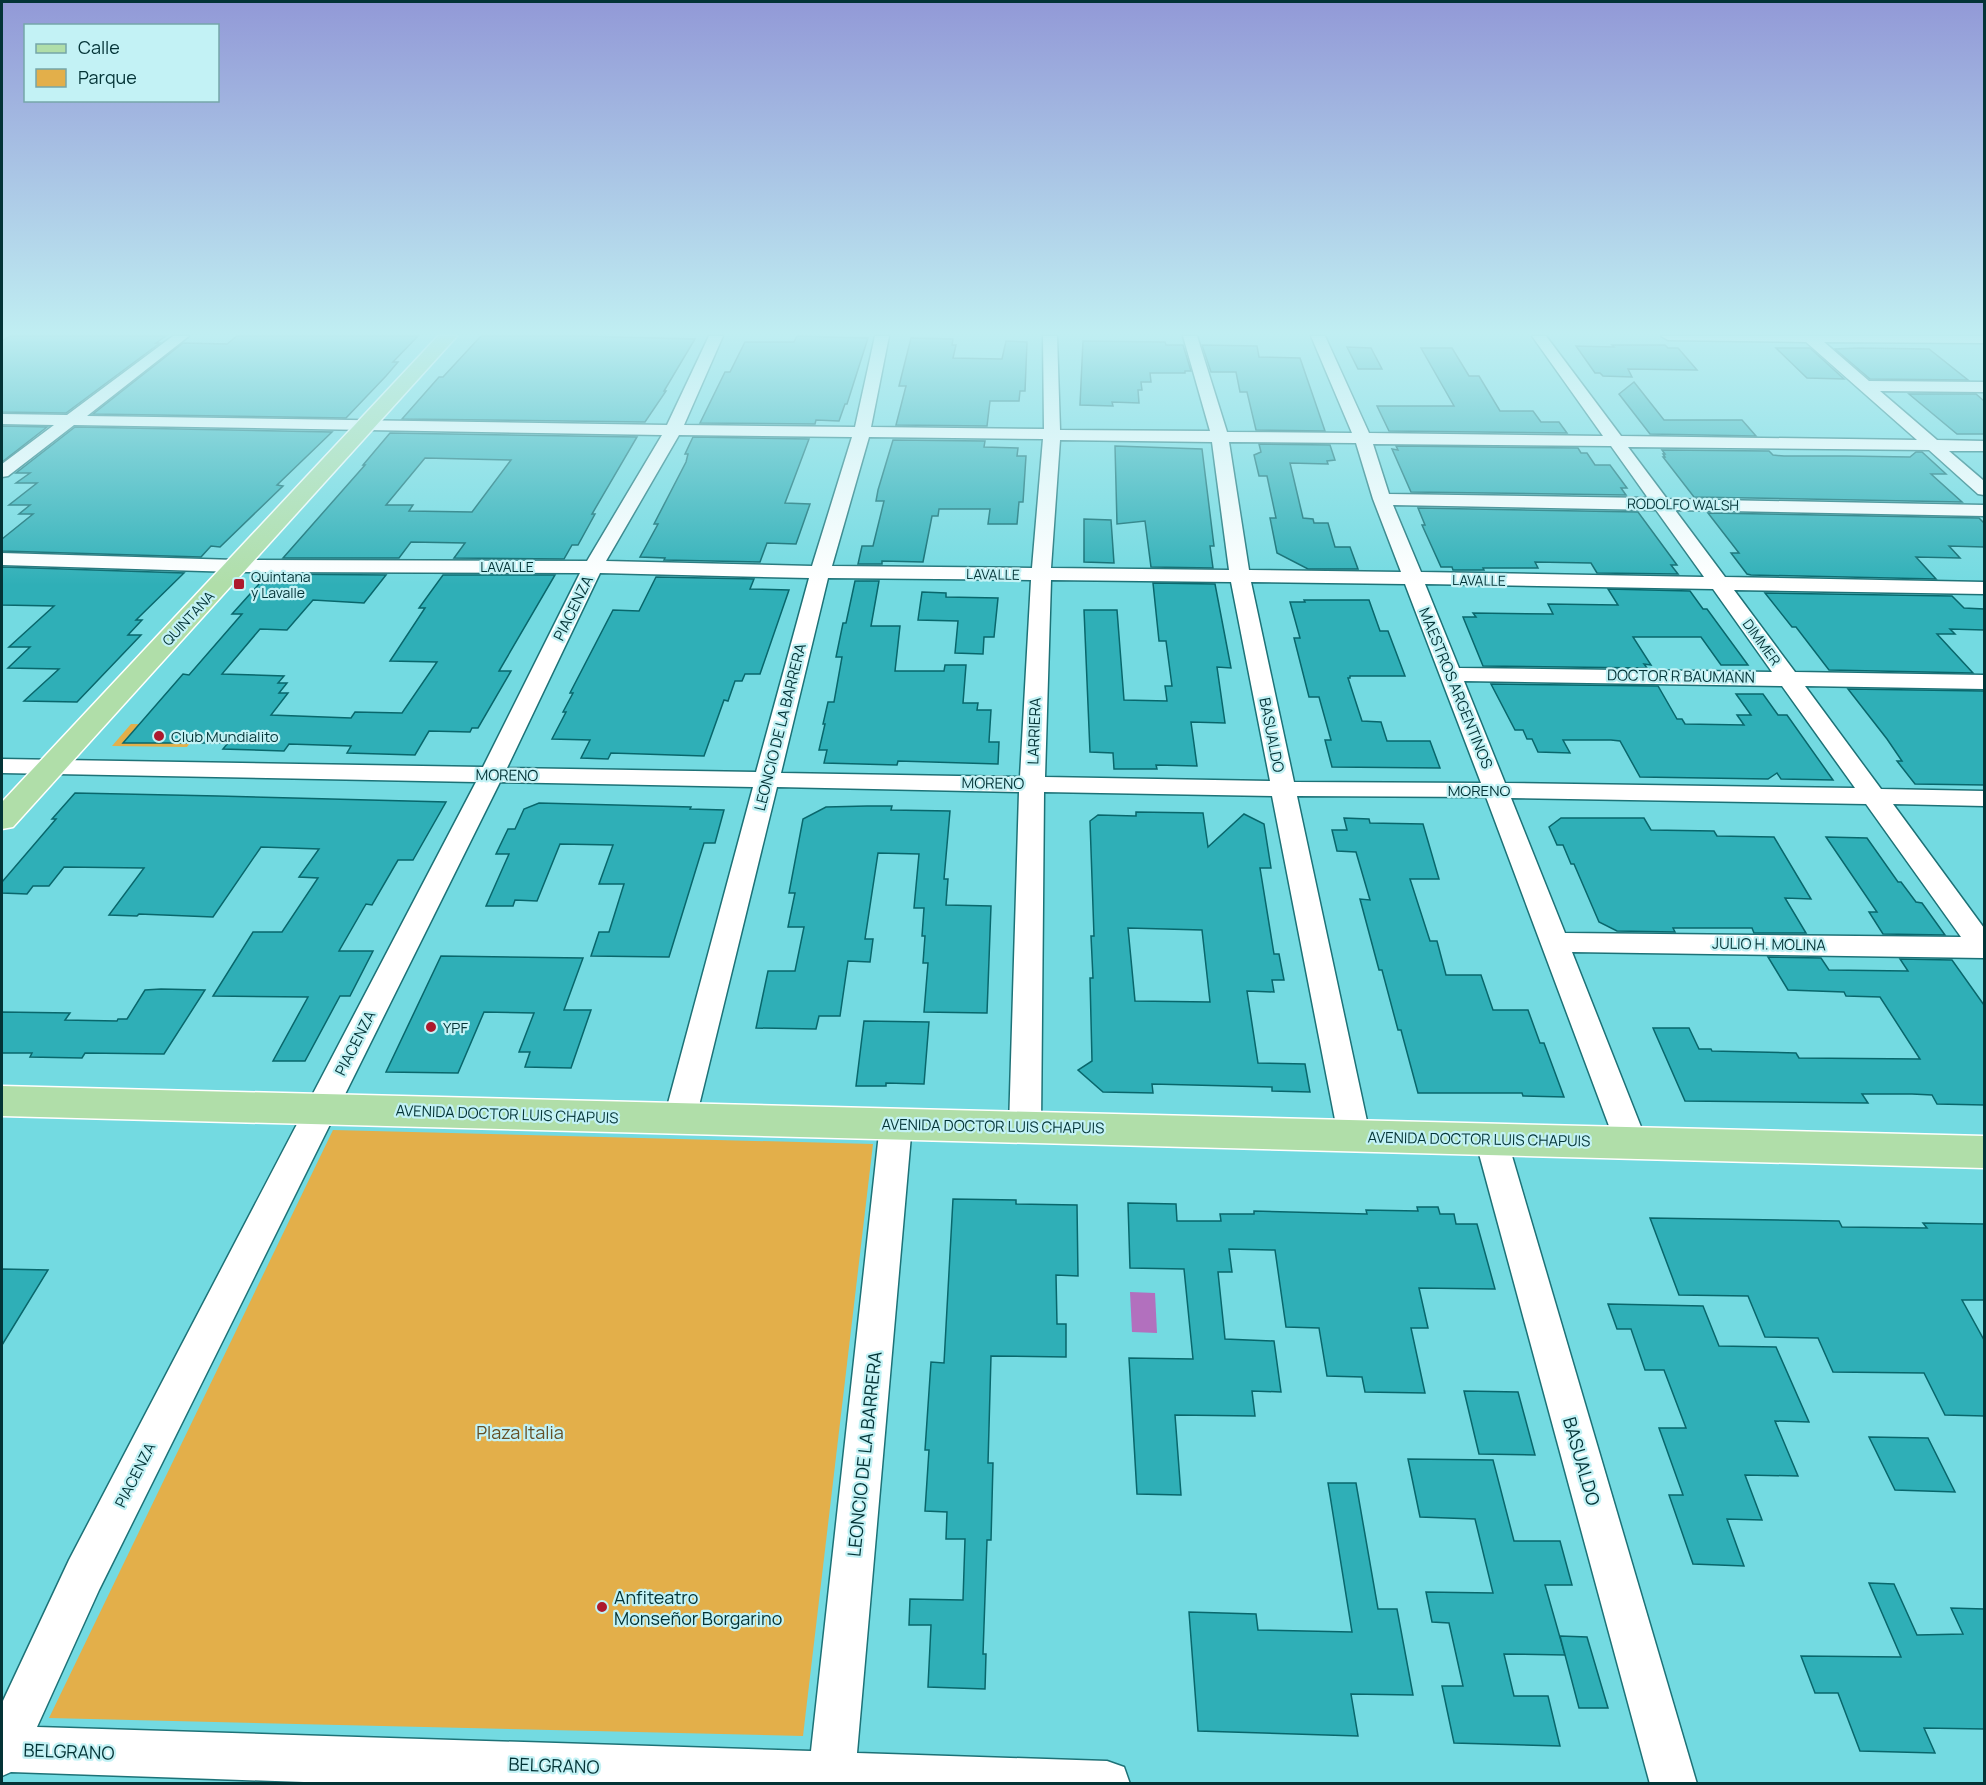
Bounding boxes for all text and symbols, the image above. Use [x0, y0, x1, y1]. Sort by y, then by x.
legend [24, 24, 219, 102]
text: Calle [78, 35, 120, 59]
text: Parque [78, 65, 137, 89]
street label: RODOLFO WALSH [1627, 494, 1739, 514]
street label: LAVALLE [480, 557, 534, 576]
street label: LAVALLE [966, 564, 1020, 584]
place label: Quintana y Lavalle [251, 567, 311, 602]
street label: LAVALLE [1452, 570, 1506, 590]
street label: PIACENZA [548, 571, 598, 644]
marker: Quintana y Lavalle [232, 577, 246, 591]
street label: QUINTANA [158, 586, 218, 649]
street label: MAESTROS ARGENTINOS [1414, 604, 1498, 772]
street label: DIMMER [1739, 615, 1785, 669]
street label: LEONCIO DE LA BARRERA [749, 641, 811, 813]
street label: DOCTOR R BAUMANN [1607, 664, 1755, 688]
street label: BASUALDO [1254, 696, 1290, 774]
street label: LARRIERA [1022, 697, 1046, 765]
place label: Club Mundialito [171, 726, 279, 747]
marker: Club Mundialito [152, 729, 166, 743]
street label: MORENO [476, 764, 539, 786]
street label: MORENO [962, 772, 1025, 794]
street label: MORENO [1448, 780, 1510, 801]
street label: JULIO H. MOLINA [1712, 933, 1827, 956]
street label: PIACENZA [330, 1007, 380, 1079]
place label: YPF [443, 1017, 468, 1038]
marker: YPF [424, 1020, 438, 1034]
street label: AVENIDA DOCTOR LUIS CHAPUIS [395, 1100, 619, 1128]
street label: AVENIDA DOCTOR LUIS CHAPUIS [881, 1114, 1105, 1138]
street label: AVENIDA DOCTOR LUIS CHAPUIS [1367, 1127, 1591, 1151]
street label: LEONCIO DE LA BARRERA [841, 1350, 887, 1558]
street label: BASUALDO [1558, 1414, 1606, 1508]
park label: Plaza Italia [476, 1420, 564, 1444]
street label: PIACENZA [110, 1439, 160, 1511]
place label: Anfiteatro Monseñor Borgarino [614, 1585, 782, 1630]
marker: Anfiteatro Monseñor Borgarino [595, 1600, 609, 1614]
street label: BELGRANO [23, 1737, 115, 1765]
street label: BELGRANO [508, 1751, 600, 1779]

